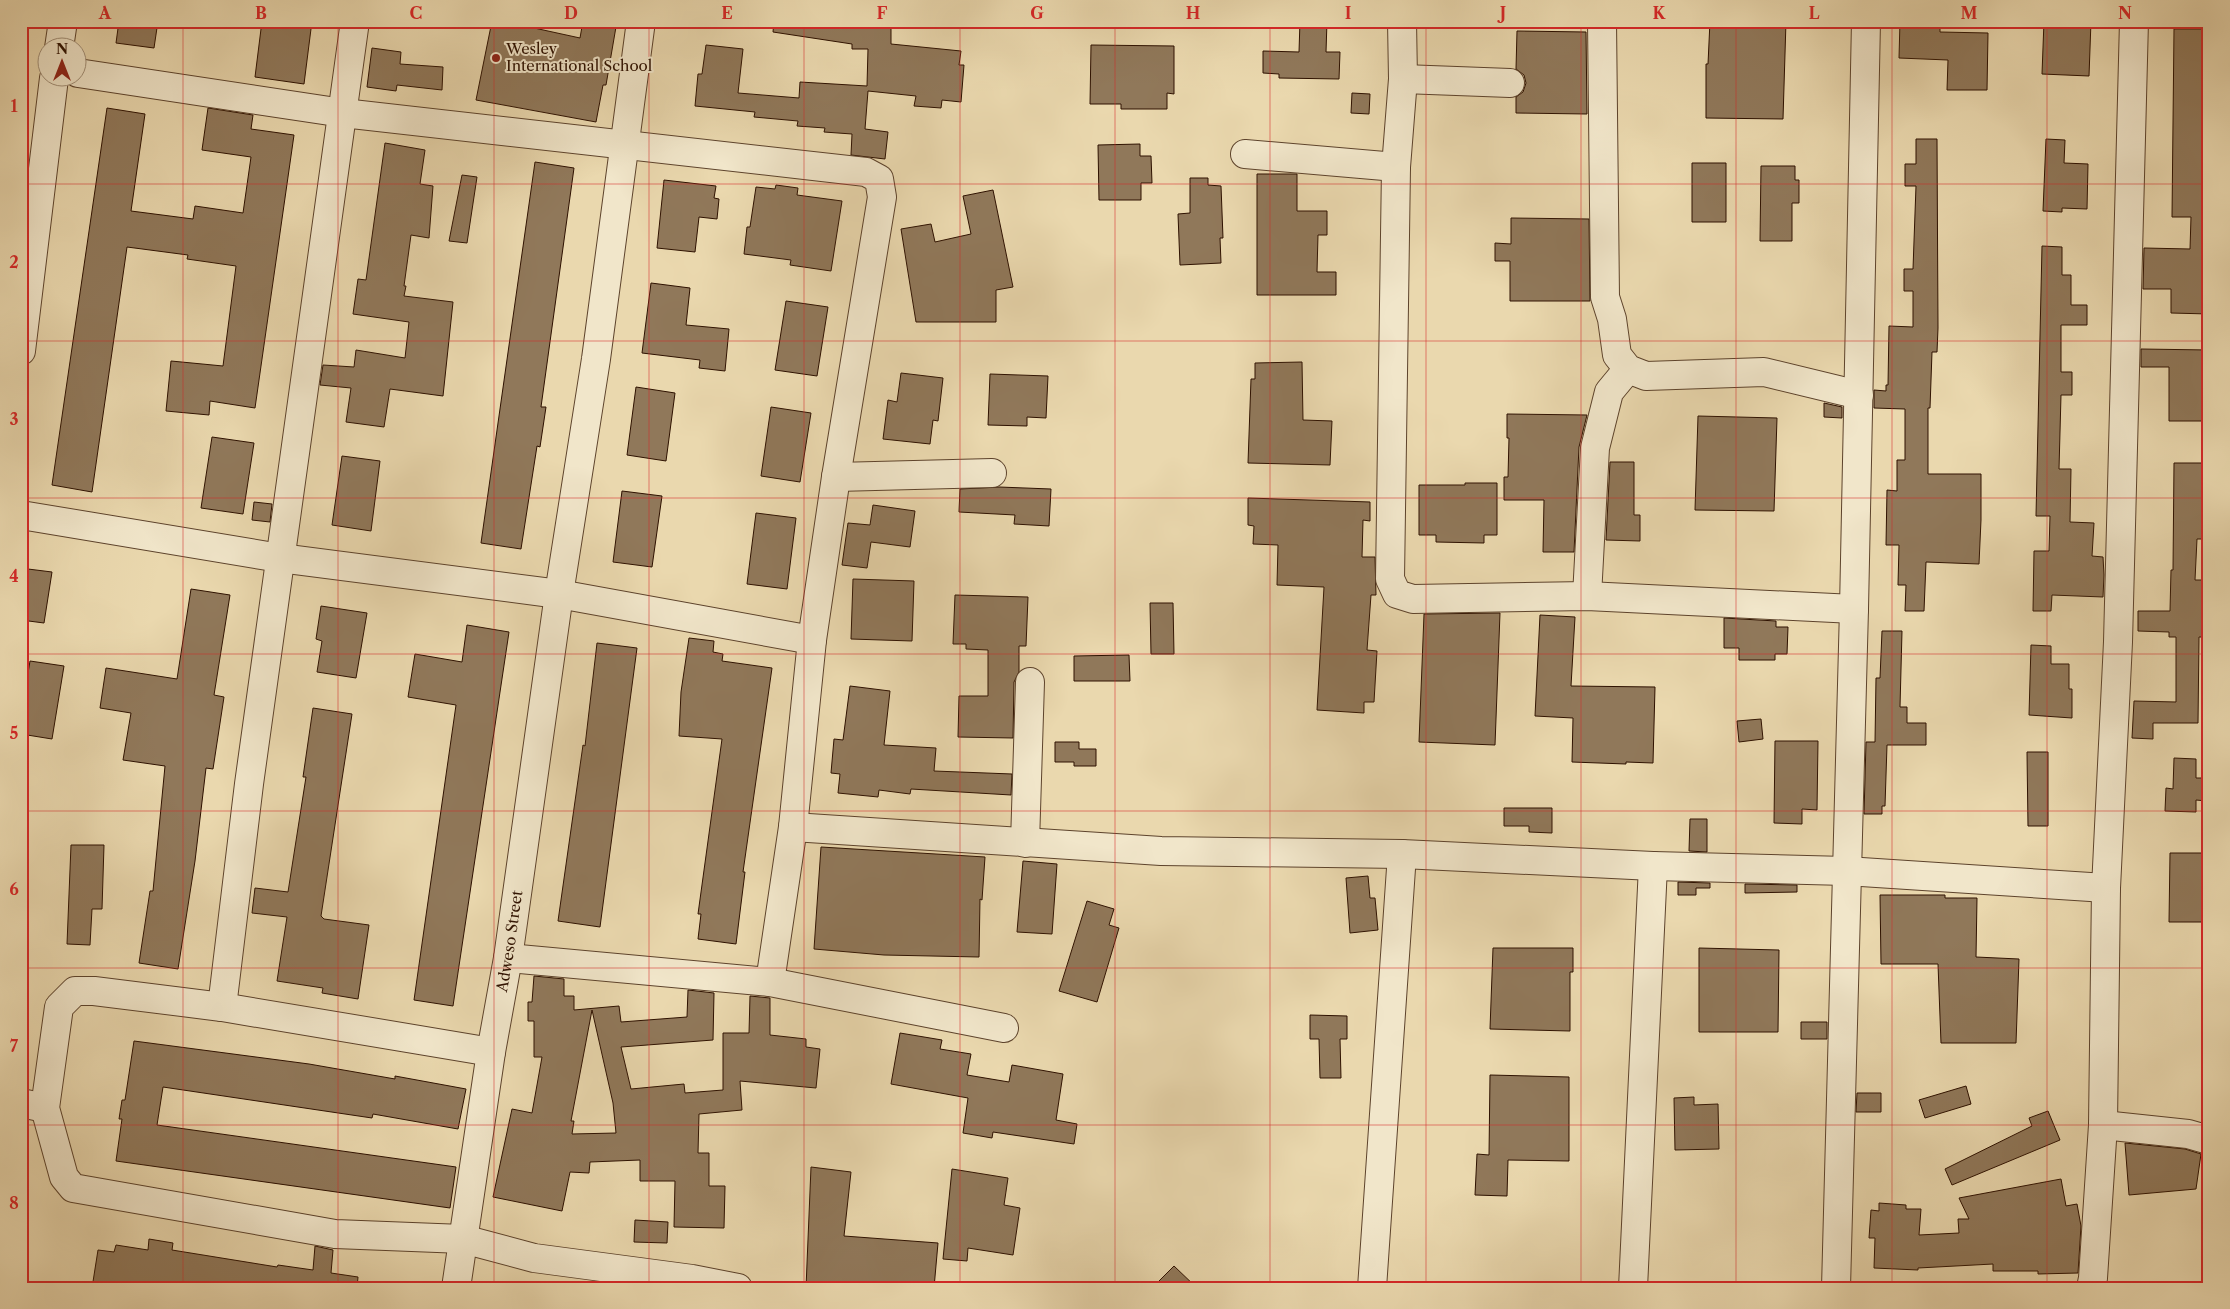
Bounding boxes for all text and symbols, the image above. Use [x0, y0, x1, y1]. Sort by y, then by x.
text: A [98, 3, 112, 23]
text: B [255, 3, 267, 23]
text: C [410, 3, 422, 23]
text: D [564, 3, 578, 23]
text: E [721, 3, 733, 23]
text: F [877, 3, 888, 23]
text: G [1030, 3, 1044, 23]
text: H [1186, 3, 1200, 23]
text: I [1345, 3, 1352, 23]
text: J [1497, 3, 1506, 23]
text: K [1653, 3, 1667, 23]
text: L [1808, 3, 1820, 23]
text: M [1961, 3, 1978, 23]
text: N [2118, 3, 2132, 23]
north arrow [38, 38, 88, 88]
place label: Wesley International School [505, 39, 653, 75]
text: N [56, 40, 68, 58]
marker: Wesley International School [490, 52, 502, 64]
text: 1 [10, 96, 18, 116]
text: 2 [9, 252, 19, 272]
text: 3 [9, 409, 19, 429]
text: 4 [9, 566, 19, 586]
text: 5 [10, 723, 19, 743]
text: 6 [9, 879, 19, 899]
street label: Adweso Street [492, 888, 526, 994]
text: 7 [10, 1036, 19, 1056]
text: 8 [9, 1193, 19, 1213]

